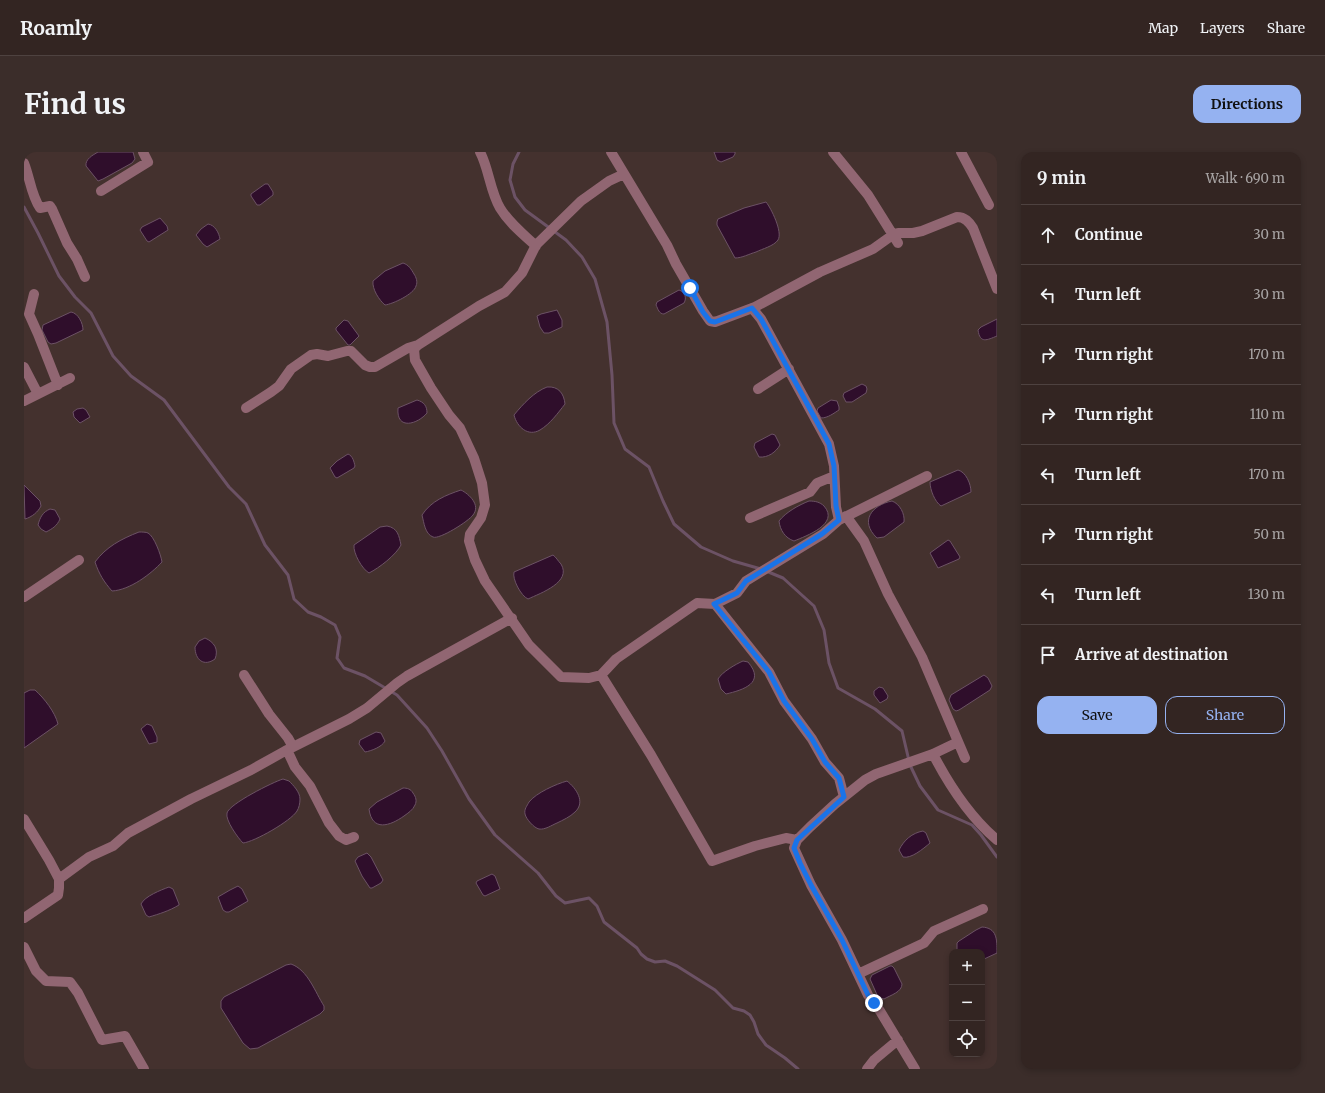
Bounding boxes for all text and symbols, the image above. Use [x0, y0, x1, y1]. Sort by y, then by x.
text: Roamly [20, 16, 92, 40]
text: Map [1148, 19, 1178, 37]
text: Layers [1200, 19, 1245, 37]
text: Share [1267, 19, 1305, 37]
button: Directions [1193, 85, 1301, 123]
text: Find us [24, 86, 126, 122]
text: 9 min [1037, 167, 1086, 189]
text: Walk · 690 m [1206, 170, 1285, 187]
icon: ahead [1037, 224, 1059, 246]
text: Continue [1075, 225, 1143, 244]
text: 30 m [1253, 226, 1285, 243]
route start [681, 279, 699, 297]
icon: left [1037, 284, 1059, 306]
text: Turn left [1075, 285, 1141, 304]
text: 30 m [1253, 286, 1285, 303]
icon: right [1037, 344, 1059, 366]
text: Turn right [1075, 345, 1153, 364]
text: 170 m [1248, 346, 1285, 363]
icon: right [1037, 404, 1059, 426]
text: Turn right [1075, 405, 1153, 424]
text: 110 m [1250, 406, 1285, 423]
icon: left [1037, 464, 1059, 486]
text: Turn left [1075, 465, 1141, 484]
text: 170 m [1248, 466, 1285, 483]
icon: right [1037, 524, 1059, 546]
text: Turn right [1075, 525, 1153, 544]
text: 50 m [1253, 526, 1285, 543]
icon: left [1037, 584, 1059, 606]
text: Turn left [1075, 585, 1141, 604]
text: 130 m [1248, 586, 1285, 603]
icon: arrive [1037, 644, 1059, 666]
text: Arrive at destination [1075, 645, 1228, 664]
button: Save [1037, 696, 1157, 734]
button: Share [1165, 696, 1285, 734]
map controls [949, 949, 985, 1057]
button: + [949, 949, 985, 985]
button: − [949, 985, 985, 1021]
route end [865, 994, 883, 1012]
button: locate [949, 1021, 985, 1057]

